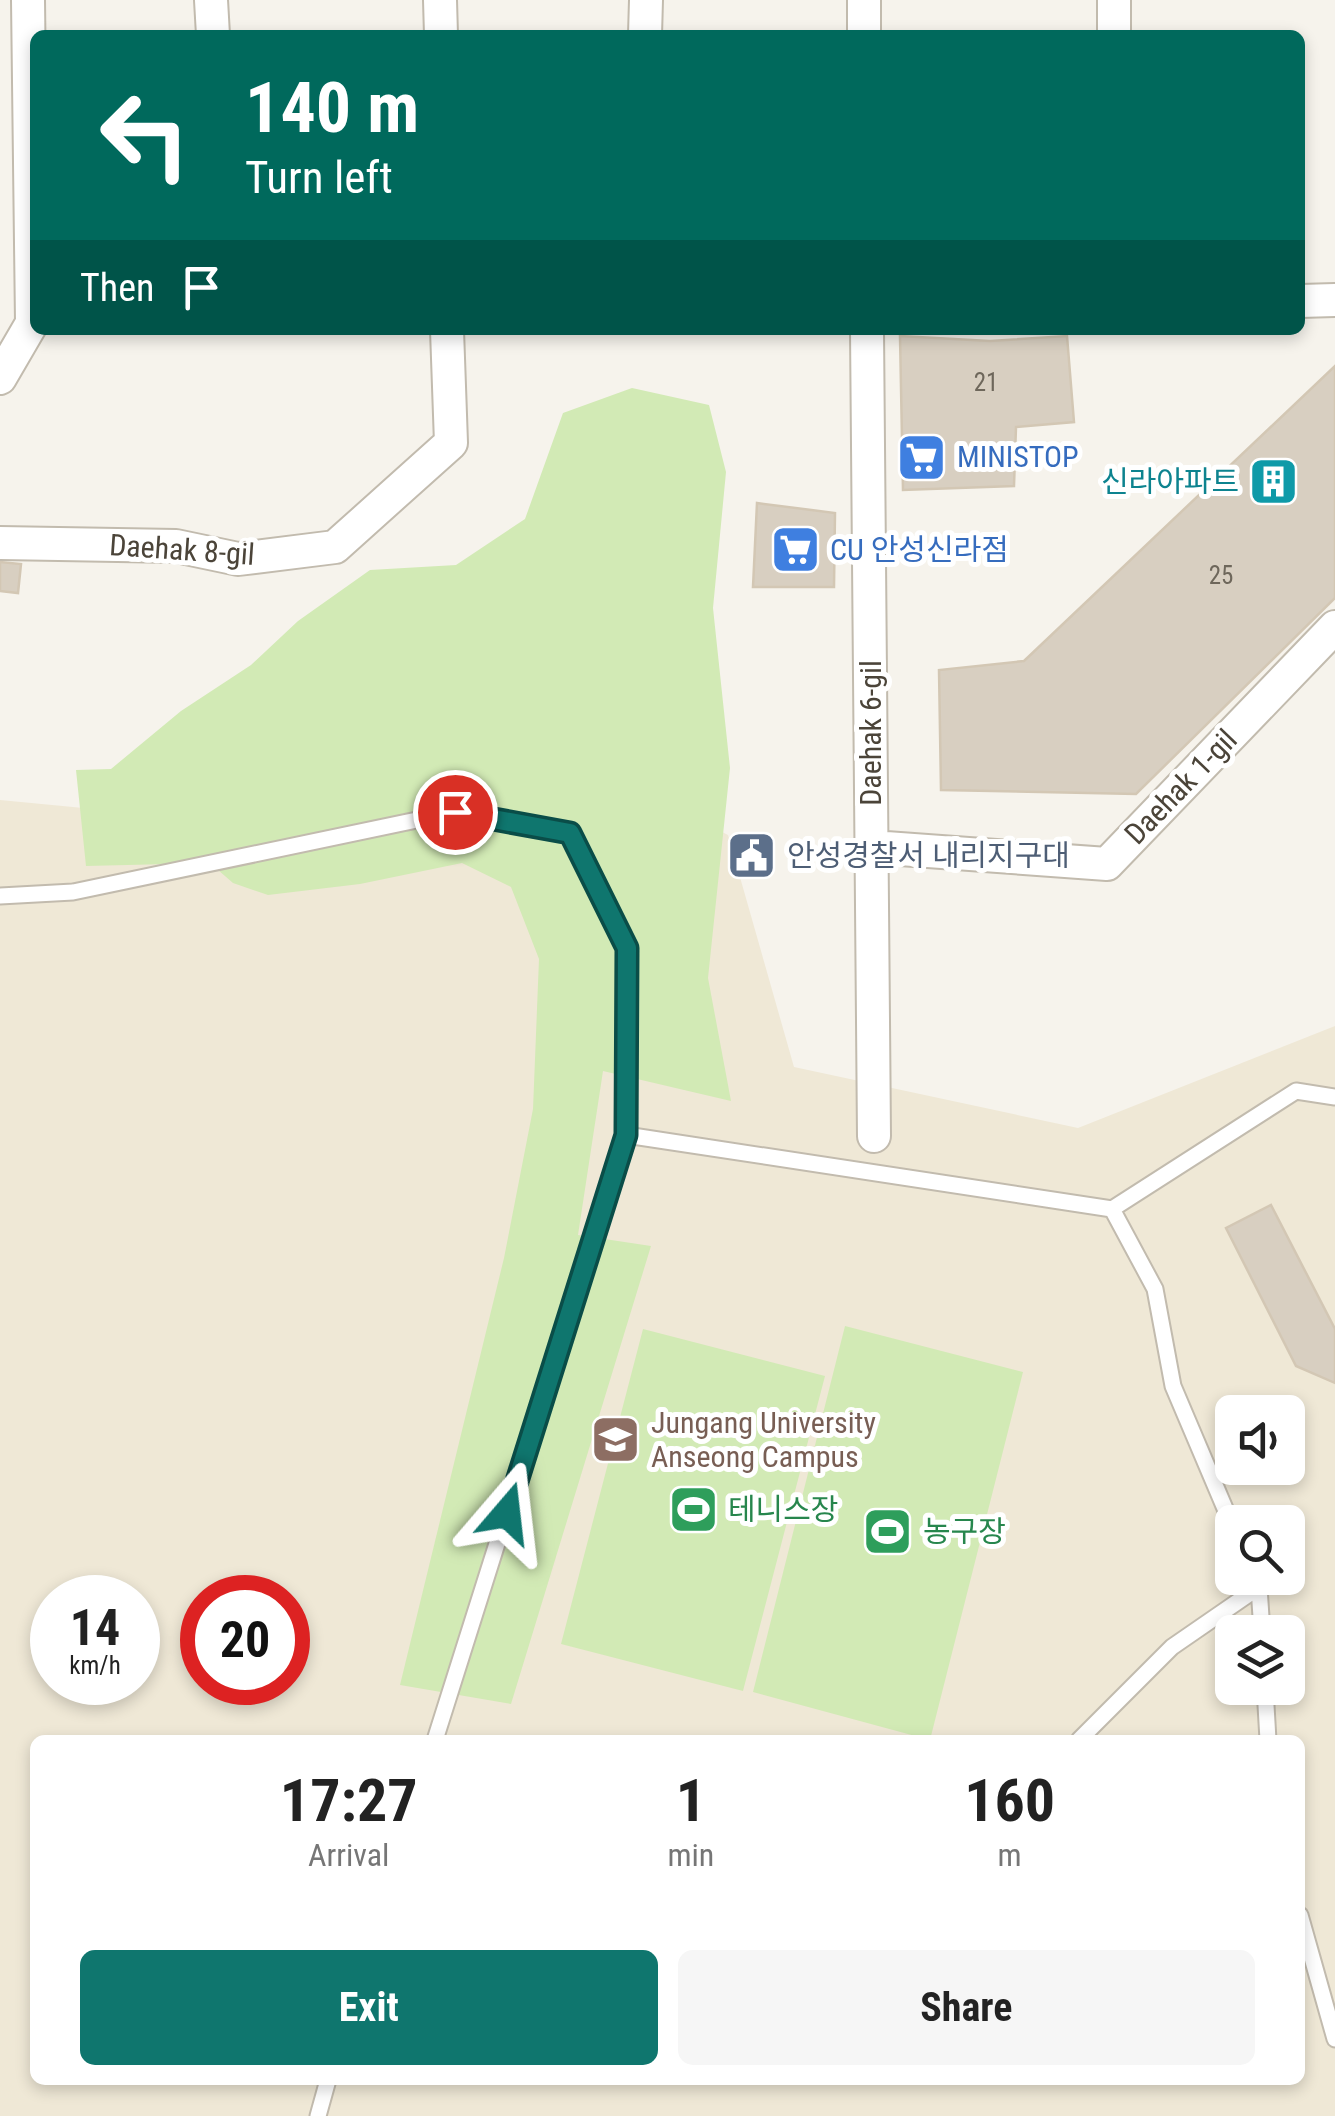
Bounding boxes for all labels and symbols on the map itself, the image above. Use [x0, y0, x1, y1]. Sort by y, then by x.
house number: 21 [974, 368, 998, 397]
supermarket icon: MINISTOP [896, 431, 948, 483]
place label: MINISTOP [957, 439, 1079, 474]
building icon: 신라아파트 [1248, 456, 1300, 508]
place label: 신라아파트 [1101, 464, 1239, 499]
supermarket icon: CU 안성신라점 [769, 524, 821, 576]
street label: Daehak 8-gil [108, 527, 256, 572]
place label: CU 안성신라점 [830, 532, 1009, 567]
house number: 25 [1209, 561, 1233, 590]
street label: Daehak 6-gil [853, 660, 888, 806]
street label: Daehak 1-gil [1117, 722, 1244, 851]
pin [413, 770, 498, 855]
public building icon: 안성경찰서 내리지구대 [726, 830, 778, 882]
place label: 안성경찰서 내리지구대 [787, 838, 1070, 873]
place label: Jungang University Anseong Campus [651, 1405, 876, 1474]
school or university icon: Jungang University Anseong Campus [590, 1414, 642, 1466]
position arrow [455, 1461, 559, 1565]
sports icon: 테니스장 [667, 1484, 719, 1536]
place label: 테니스장 [728, 1492, 838, 1527]
sports icon: 농구장 [862, 1506, 914, 1558]
place label: 농구장 [923, 1514, 1006, 1549]
speed limit sign: 20 [180, 1575, 310, 1705]

